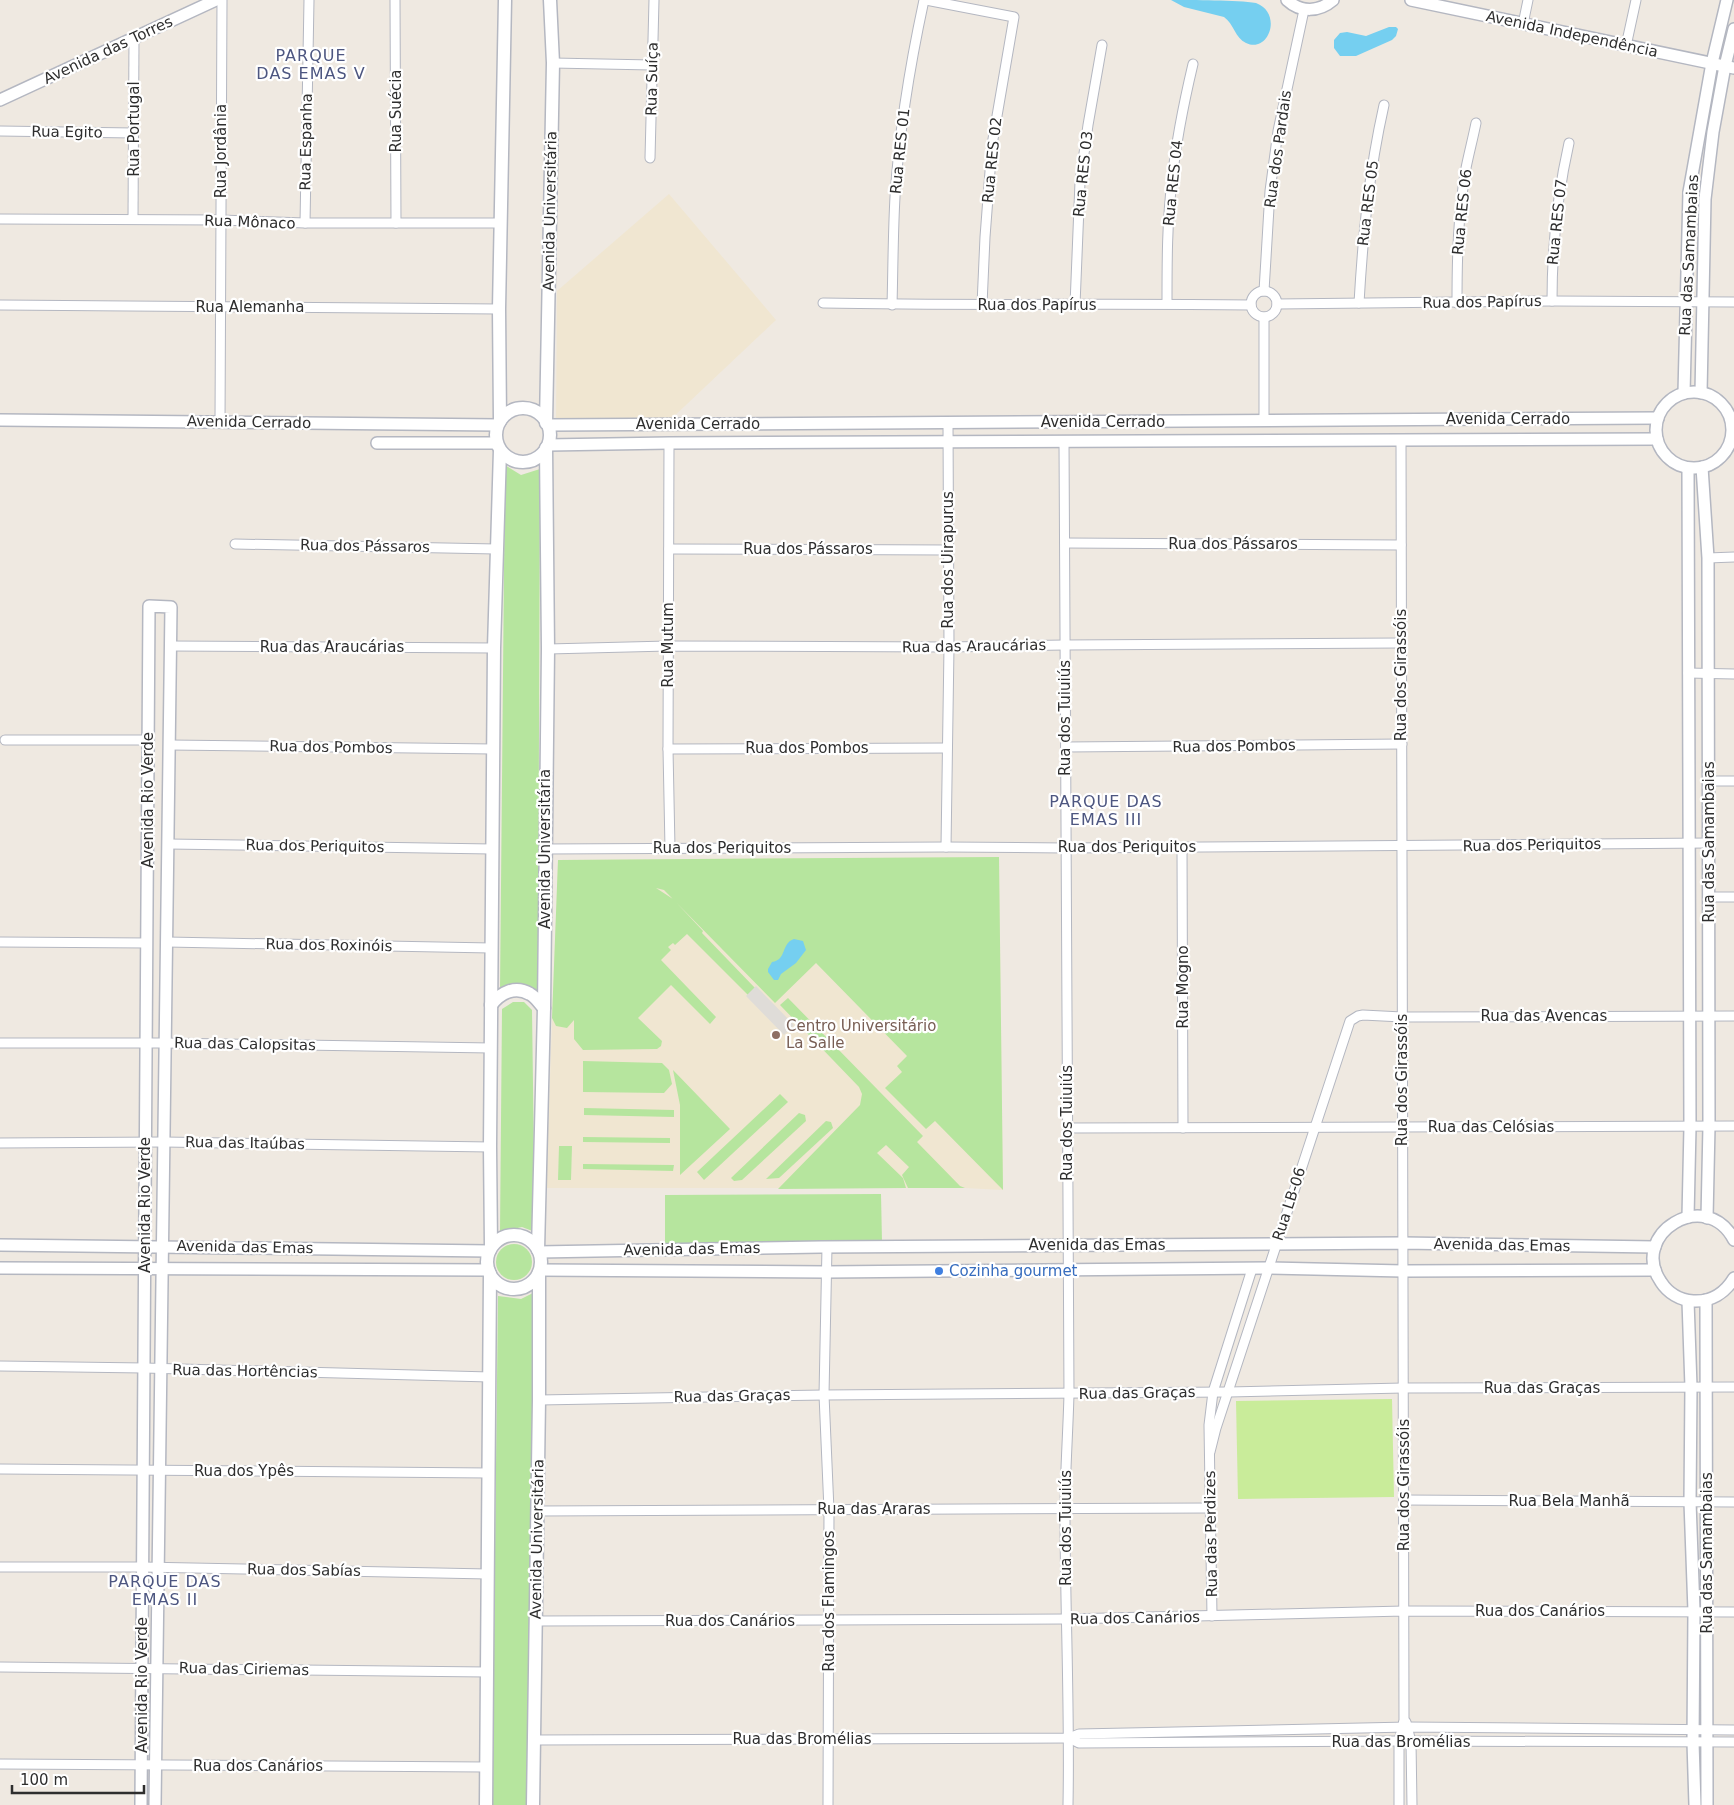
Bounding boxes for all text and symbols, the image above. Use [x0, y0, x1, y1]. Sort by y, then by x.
street label: Avenida Independência [1484, 7, 1660, 61]
street label: Avenida das Torres [41, 12, 176, 88]
street label: Rua Suíça [642, 42, 662, 116]
district label: PARQUE DAS EMAS V [256, 46, 366, 83]
street label: Rua Suécia [387, 69, 405, 153]
street label: Rua Portugal [125, 81, 143, 177]
street label: Rua dos Pardais [1261, 89, 1295, 209]
street label: Rua Espanha [296, 93, 316, 191]
street label: Rua Jordânia [212, 104, 230, 198]
street label: Rua RES 01 [887, 107, 913, 195]
street label: Rua RES 02 [979, 116, 1005, 204]
street label: Rua Egito [31, 122, 103, 142]
street label: Rua RES 03 [1070, 130, 1096, 218]
street label: Avenida Universitária [540, 131, 560, 291]
street label: Rua RES 04 [1160, 139, 1186, 227]
street label: Rua RES 05 [1354, 159, 1382, 247]
street label: Rua RES 06 [1449, 168, 1475, 256]
street label: Rua das Samambaias [1676, 174, 1702, 336]
street label: Rua RES 07 [1544, 178, 1570, 266]
street label: Rua Mônaco [204, 211, 296, 233]
street label: Rua dos Papírus [1422, 292, 1542, 312]
street label: Rua dos Papírus [977, 296, 1097, 314]
street label: Rua Alemanha [196, 298, 304, 316]
street label: Avenida Cerrado [1446, 410, 1570, 428]
street label: Avenida Cerrado [187, 412, 311, 432]
street label: Avenida Cerrado [1041, 413, 1165, 431]
street label: Avenida Cerrado [636, 415, 760, 433]
street label: Rua dos Uirapurus [939, 491, 957, 629]
street label: Rua dos Pássaros [1168, 535, 1298, 553]
street label: Rua dos Pássaros [300, 536, 430, 556]
street label: Rua dos Pássaros [743, 540, 873, 558]
street label: Rua Mutum [659, 602, 677, 688]
street label: Rua dos Girassóis [1392, 609, 1410, 741]
street label: Rua das Araucárias [902, 636, 1047, 656]
street label: Rua das Araucárias [260, 638, 404, 656]
street label: Rua dos Tuiuiús [1056, 660, 1074, 776]
street label: Avenida Rio Verde [139, 732, 157, 868]
street label: Rua dos Pombos [1172, 736, 1296, 756]
street label: Rua dos Pombos [269, 737, 393, 757]
street label: Rua dos Pombos [745, 739, 869, 757]
street label: Rua das Samambaias [1700, 761, 1718, 923]
street label: Avenida Universitária [536, 769, 554, 929]
district label: PARQUE DAS EMAS III [1049, 792, 1163, 829]
street label: Rua dos Periquitos [1463, 835, 1602, 855]
street label: Rua dos Periquitos [246, 836, 385, 856]
street label: Rua dos Periquitos [1058, 838, 1197, 856]
street label: Rua dos Periquitos [653, 839, 792, 857]
street label: Rua dos Roxinóis [266, 935, 393, 955]
street label: Rua Mogno [1174, 945, 1192, 1029]
street label: Rua das Avencas [1481, 1007, 1608, 1025]
street label: Rua dos Girassóis [1393, 1014, 1411, 1146]
place label: Centro Universitário La Salle [786, 1017, 936, 1052]
marker: Centro Universitário La Salle [770, 1029, 782, 1041]
street label: Rua das Calopsitas [174, 1034, 316, 1054]
street label: Rua dos Tuiuiús [1058, 1065, 1076, 1181]
street label: Rua das Celósias [1428, 1118, 1554, 1136]
street label: Rua das Itaúbas [185, 1133, 305, 1153]
street label: Avenida Rio Verde [136, 1137, 154, 1273]
street label: Rua LB-06 [1269, 1165, 1309, 1243]
street label: Avenida das Emas [1433, 1235, 1571, 1255]
street label: Avenida das Emas [1028, 1236, 1166, 1254]
street label: Avenida das Emas [176, 1237, 314, 1257]
street label: Avenida das Emas [623, 1239, 761, 1259]
place label: Cozinha gourmet [949, 1262, 1078, 1280]
marker: Cozinha gourmet [933, 1265, 945, 1277]
street label: Rua das Hortências [172, 1361, 318, 1381]
street label: Rua das Graças [1484, 1379, 1601, 1397]
street label: Rua das Graças [1078, 1383, 1196, 1403]
street label: Rua das Graças [673, 1386, 791, 1406]
street label: Rua dos Girassóis [1395, 1419, 1413, 1551]
street label: Avenida Universitária [527, 1459, 547, 1619]
street label: Rua dos Ypês [194, 1462, 294, 1480]
street label: Rua dos Tuiuiús [1057, 1470, 1075, 1586]
street label: Rua das Perdizes [1201, 1470, 1221, 1598]
street label: Rua das Samambaias [1698, 1472, 1716, 1634]
street label: Rua Bela Manhã [1508, 1492, 1630, 1510]
street label: Rua das Araras [817, 1500, 931, 1518]
street label: Rua dos Flamingos [820, 1530, 838, 1672]
street label: Rua dos Sabías [247, 1560, 361, 1580]
district label: PARQUE DAS EMAS II [108, 1572, 222, 1609]
street label: Rua dos Canários [1475, 1602, 1605, 1620]
street label: Rua dos Canários [1070, 1608, 1200, 1628]
street label: Rua dos Canários [665, 1612, 795, 1630]
street label: Avenida Rio Verde [133, 1617, 151, 1753]
street label: Rua das Ciriemas [179, 1659, 309, 1679]
street label: Rua das Bromélias [733, 1730, 872, 1748]
street label: Rua das Bromélias [1332, 1733, 1471, 1751]
street label: Rua dos Canários [193, 1757, 323, 1775]
scale bar [12, 1762, 145, 1794]
text: 100 m [20, 1771, 68, 1789]

